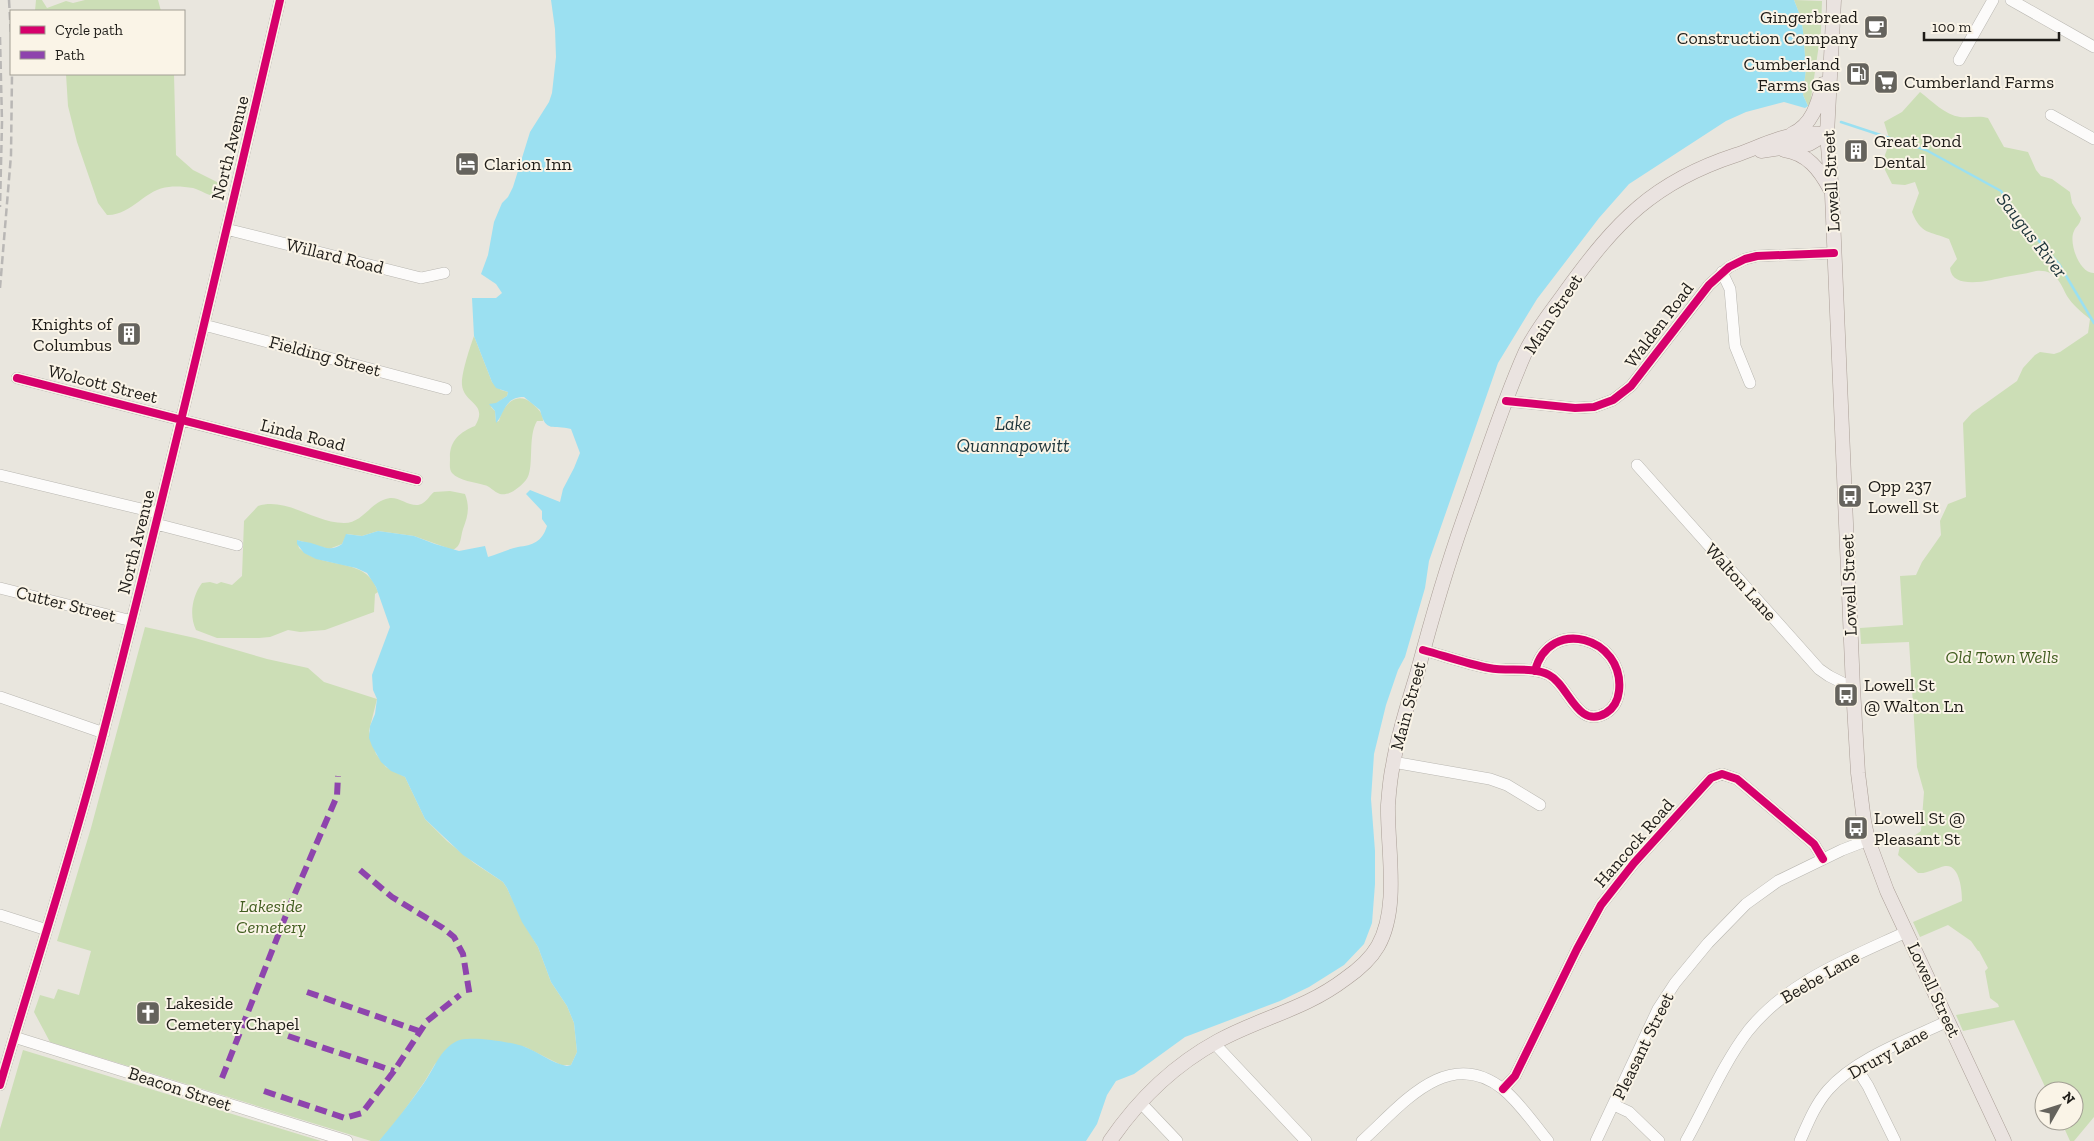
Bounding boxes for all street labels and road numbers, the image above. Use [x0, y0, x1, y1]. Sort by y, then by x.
street label: North Avenue [206, 94, 254, 202]
street label: Lowell Street [1817, 129, 1845, 233]
street label: Willard Road [284, 233, 386, 279]
street label: Main Street [1519, 269, 1587, 358]
street label: Walden Road [1620, 278, 1698, 372]
street label: Fielding Street [267, 330, 384, 382]
street label: Wolcott Street [46, 360, 161, 408]
street label: Linda Road [258, 414, 348, 456]
street label: North Avenue [112, 488, 160, 596]
street label: Lowell Street [1836, 533, 1862, 636]
street label: Walton Lane [1700, 539, 1782, 625]
street label: Cutter Street [14, 581, 119, 627]
street label: Main Street [1386, 659, 1431, 753]
street label: Hancock Road [1589, 794, 1679, 892]
street label: Lowell Street [1902, 939, 1966, 1041]
street label: Beebe Lane [1777, 946, 1863, 1008]
street label: Pleasant Street [1607, 988, 1679, 1104]
street label: Drury Lane [1844, 1022, 1932, 1084]
street label: Beacon Street [126, 1062, 235, 1116]

